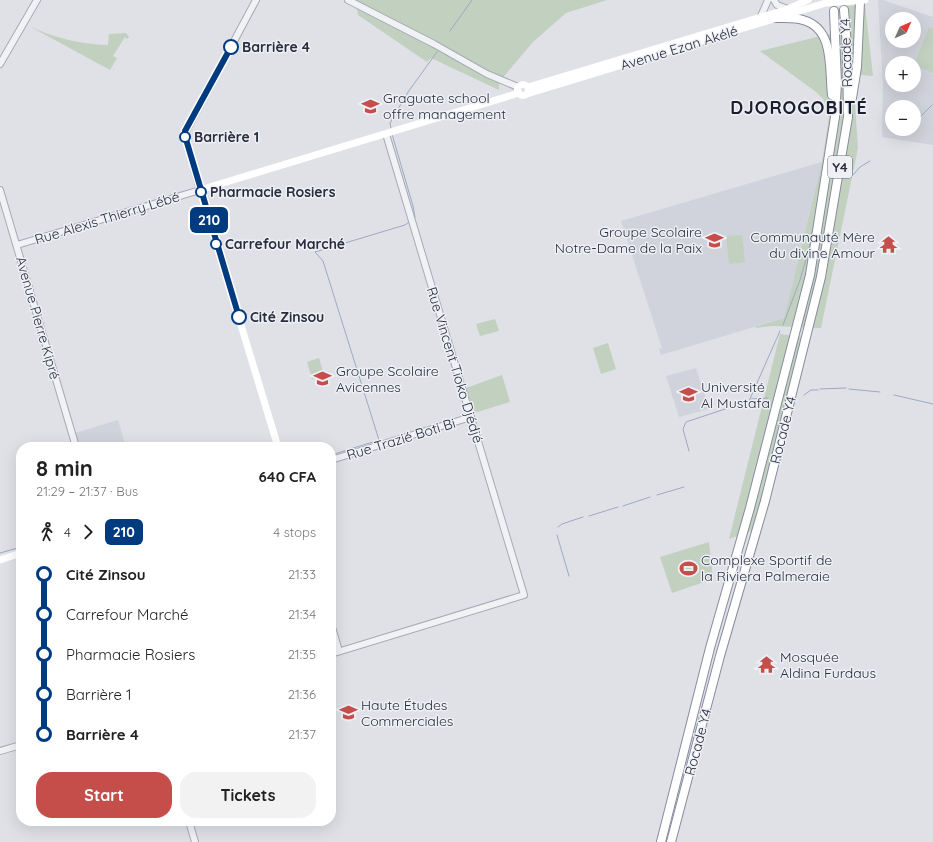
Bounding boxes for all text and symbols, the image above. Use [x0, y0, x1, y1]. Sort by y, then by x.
north arrow [885, 12, 921, 48]
map controls [885, 12, 921, 136]
street label: Rocade Y4 [836, 18, 856, 88]
street label: Avenue Ezan Akélé [618, 22, 740, 74]
place label: Barrière 4 [242, 38, 310, 56]
marker: Barrière 4 [223, 39, 239, 55]
button: + [885, 56, 921, 92]
place label: Graguate school offre management [383, 89, 506, 123]
school or university icon: Graguate school offre management [360, 96, 380, 116]
district label: DJOROGOBITÉ [730, 96, 868, 119]
button: − [885, 100, 921, 136]
place label: Barrière 1 [194, 128, 259, 146]
marker: Barrière 1 [179, 131, 191, 143]
road number: Y4 [828, 156, 852, 178]
place label: Pharmacie Rosiers [210, 183, 336, 201]
marker: Pharmacie Rosiers [195, 186, 207, 198]
street label: Rue Alexis Thierry Lébé [32, 187, 182, 249]
line badge: 210 [186, 207, 232, 233]
text: 210 [198, 211, 220, 229]
place label: Groupe Scolaire Notre-Dame de la Paix [555, 223, 702, 257]
place label: Communauté Mère du divine Amour [751, 228, 876, 262]
school or university icon: Groupe Scolaire Notre-Dame de la Paix [705, 230, 725, 250]
place label: Carrefour Marché [225, 235, 345, 253]
temple icon: Communauté Mère du divine Amour [878, 235, 898, 255]
marker: Carrefour Marché [210, 238, 222, 250]
street label: Avenue Pierre Kipré [12, 254, 64, 382]
street label: Rue Vincent Tioko Djédjé [423, 285, 487, 445]
place label: Cité Zinsou [250, 308, 324, 326]
marker: Cité Zinsou [231, 309, 247, 325]
place label: Groupe Scolaire Avicennes [336, 362, 439, 396]
school or university icon: Groupe Scolaire Avicennes [313, 369, 333, 389]
place label: Université Al Mustafa [701, 378, 770, 412]
school or university icon: Université Al Mustafa [678, 385, 698, 405]
street label: Rocade Y4 [766, 394, 800, 466]
street label: Rue Trazié Boti Bi [344, 414, 458, 464]
text: 8 min [36, 454, 93, 482]
text: 640 CFA [259, 467, 316, 486]
text: 21:29 – 21:37 · Bus [36, 483, 138, 499]
icon: walk [36, 521, 58, 543]
icon: forward [77, 521, 99, 543]
text: 210 [113, 523, 135, 541]
text: 4 [64, 524, 71, 540]
text: 4 stops [273, 524, 316, 540]
place label: Complexe Sportif de la Riviera Palmeraie [701, 551, 832, 585]
sports icon: Complexe Sportif de la Riviera Palmeraie [678, 558, 698, 578]
text: Cité Zinsou [66, 565, 146, 584]
text: 21:33 [288, 566, 316, 582]
text: Carrefour Marché [66, 605, 189, 624]
text: 21:34 [288, 606, 316, 622]
text: Pharmacie Rosiers [66, 645, 195, 664]
text: 21:35 [288, 646, 316, 662]
place label: Mosquée Aldina Furdaus [780, 648, 876, 682]
temple icon: Mosquée Aldina Furdaus [757, 655, 777, 675]
text: Barrière 1 [66, 685, 132, 704]
text: 21:36 [288, 686, 316, 702]
place label: Haute Études Commerciales [361, 696, 453, 730]
school or university icon: Haute Études Commerciales [338, 703, 358, 723]
street label: Rocade Y4 [680, 706, 716, 778]
text: Barrière 4 [66, 725, 139, 744]
text: 21:37 [288, 726, 316, 742]
button: Start [36, 772, 172, 818]
button: Tickets [180, 772, 316, 818]

